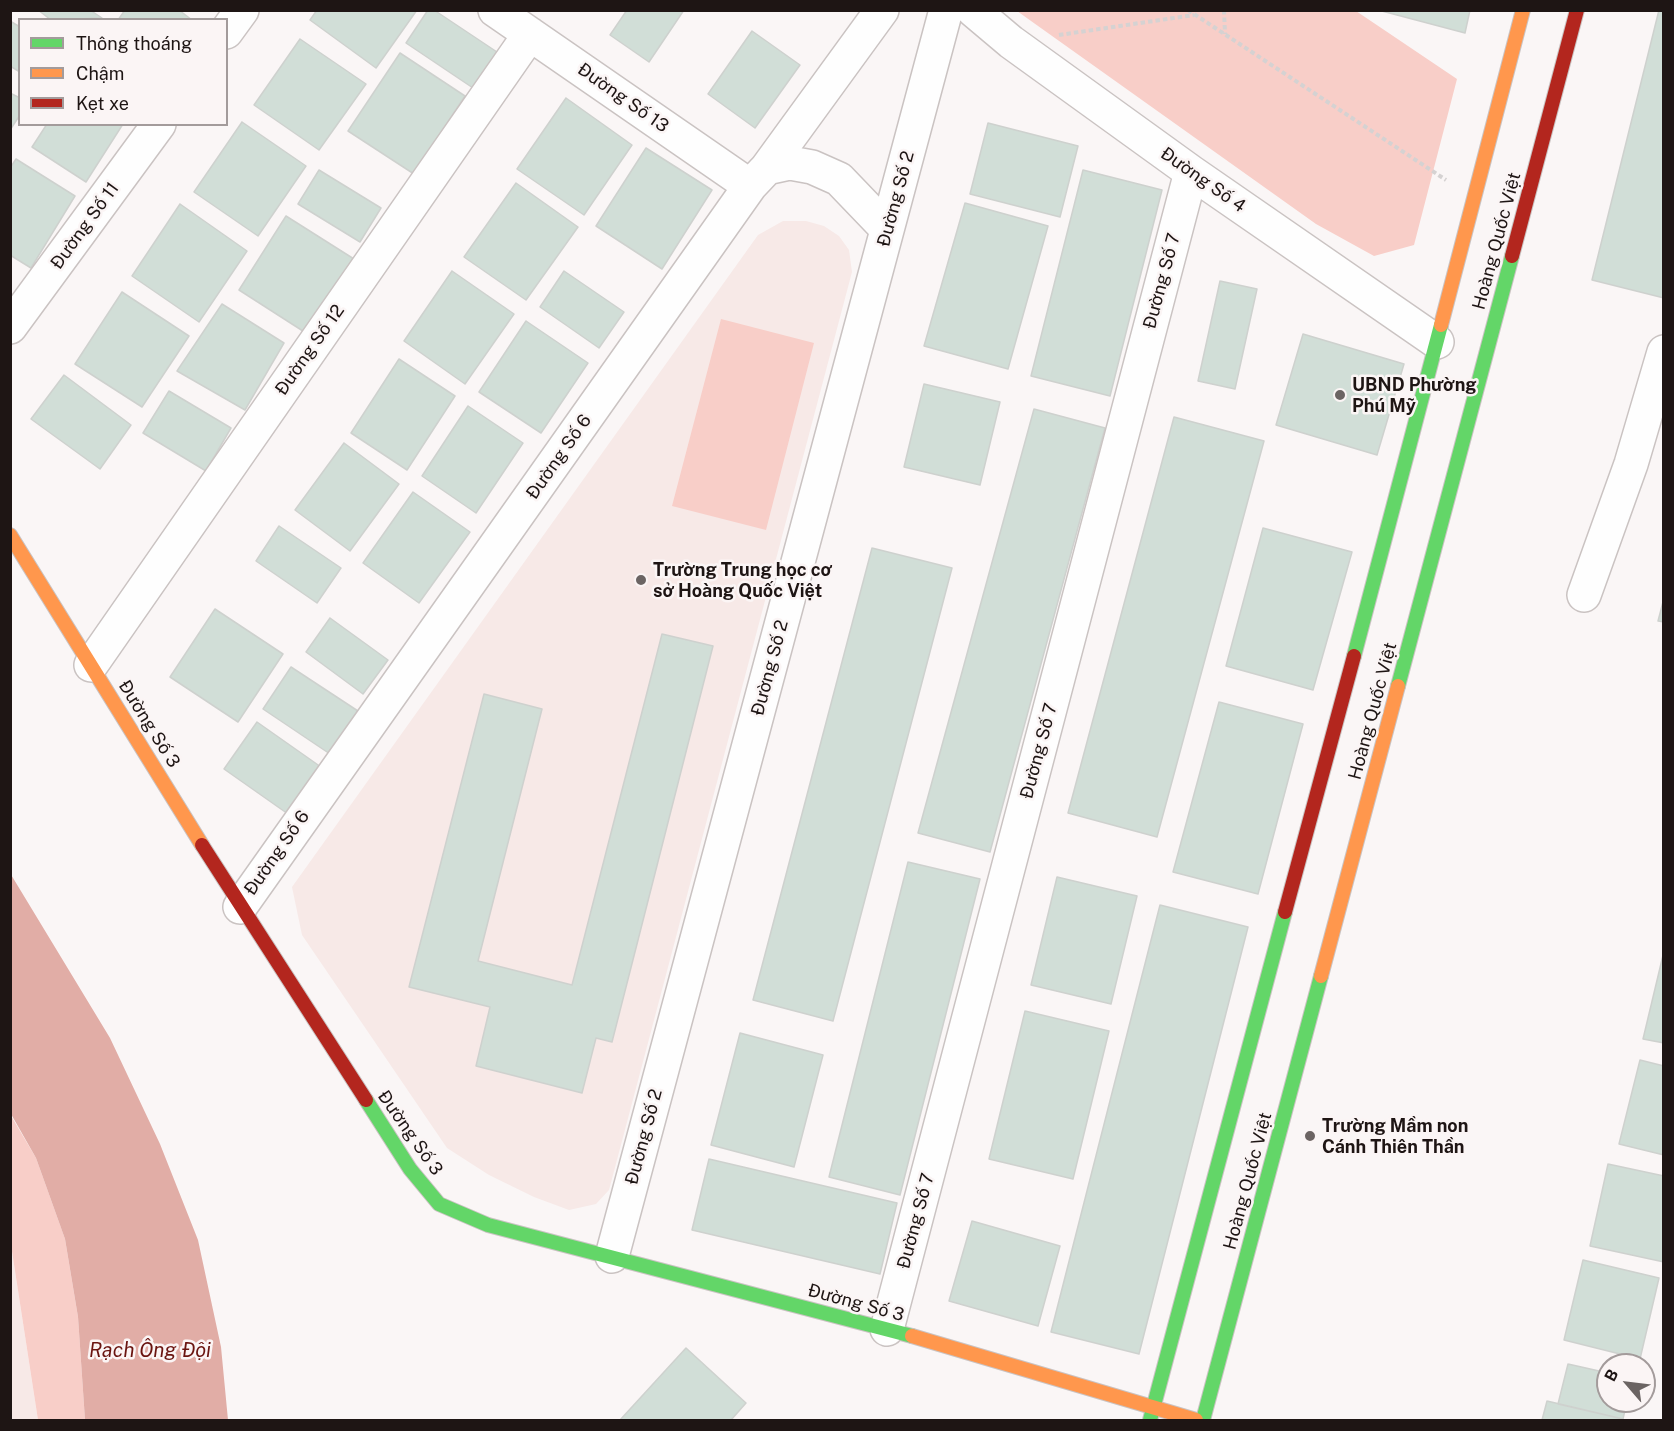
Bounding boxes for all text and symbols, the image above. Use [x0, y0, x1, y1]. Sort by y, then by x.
legend [18, 18, 228, 126]
text: Thông thoáng [76, 33, 192, 54]
street label: Đường Số 13 [573, 59, 673, 137]
text: Chậm [76, 63, 124, 84]
text: Kẹt xe [76, 93, 129, 114]
street label: Đường Số 4 [1156, 143, 1250, 217]
street label: Đường Số 2 [873, 149, 919, 249]
street label: Hoàng Quốc Việt [1468, 170, 1526, 312]
street label: Đường Số 11 [46, 178, 124, 274]
street label: Đường Số 7 [1139, 231, 1185, 331]
street label: Đường Số 12 [271, 301, 349, 399]
place label: UBND Phường Phú Mỹ [1352, 374, 1477, 416]
marker: UBND Phường Phú Mỹ [1333, 388, 1347, 402]
street label: Đường Số 6 [522, 410, 596, 504]
place label: Trường Trung học cơ sở Hoàng Quốc Việt [653, 559, 832, 602]
marker: Trường Trung học cơ sở Hoàng Quốc Việt [634, 573, 648, 587]
street label: Đường Số 2 [747, 618, 793, 718]
street label: Hoàng Quốc Việt [1344, 640, 1402, 782]
street label: Đường Số 3 [114, 676, 184, 772]
street label: Đường Số 7 [1016, 701, 1062, 801]
street label: Đường Số 6 [240, 806, 314, 900]
street label: Đường Số 3 [373, 1086, 447, 1180]
street label: Đường Số 2 [621, 1087, 667, 1187]
street label: Hoàng Quốc Việt [1219, 1110, 1277, 1252]
place label: Trường Mầm non Cánh Thiên Thần [1322, 1115, 1468, 1158]
marker: Trường Mầm non Cánh Thiên Thần [1303, 1129, 1317, 1143]
street label: Đường Số 7 [893, 1171, 939, 1271]
street label: Đường Số 3 [805, 1280, 907, 1326]
water label: Rạch Ông Đội [89, 1339, 211, 1363]
north arrow [1596, 1353, 1656, 1413]
text: B [1600, 1366, 1622, 1385]

